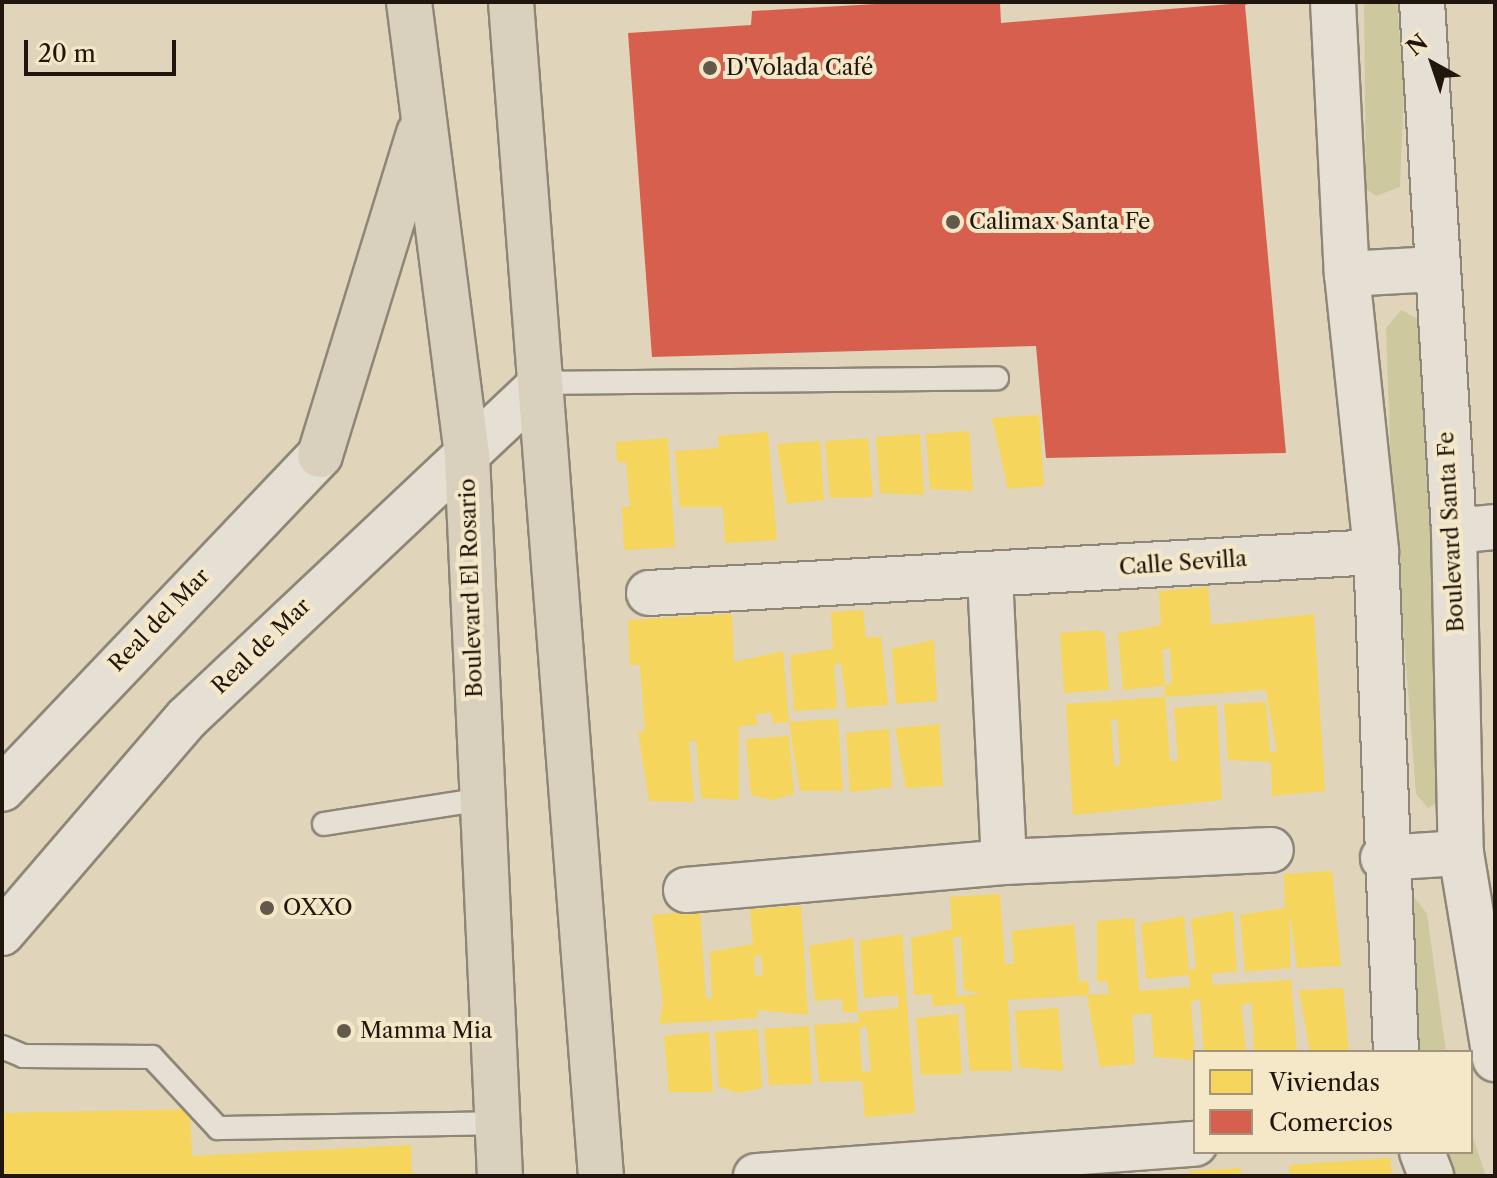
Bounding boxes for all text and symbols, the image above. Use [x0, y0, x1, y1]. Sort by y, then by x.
scale bar [28, 24, 180, 74]
north arrow [1393, 24, 1473, 104]
text: N [1401, 29, 1433, 62]
text: 20 m [38, 39, 96, 68]
place label: D'Volada Café [726, 55, 874, 81]
marker: D'Volada Café [701, 59, 719, 77]
place label: Calimax Santa Fe [969, 209, 1151, 235]
marker: Calimax Santa Fe [944, 213, 962, 231]
street label: Boulevard Santa Fe [1433, 431, 1469, 633]
street label: Boulevard El Rosario [454, 478, 488, 698]
street label: Calle Sevilla [1118, 545, 1248, 581]
street label: Real del Mar [103, 563, 215, 677]
street label: Real de Mar [206, 592, 316, 700]
place label: OXXO [283, 895, 353, 921]
marker: OXXO [258, 899, 276, 917]
place label: Mamma Mia [360, 1018, 493, 1044]
marker: Mamma Mia [335, 1022, 353, 1040]
legend [1193, 1050, 1473, 1154]
text: Viviendas [1269, 1068, 1380, 1097]
text: Comercios [1269, 1108, 1393, 1137]

